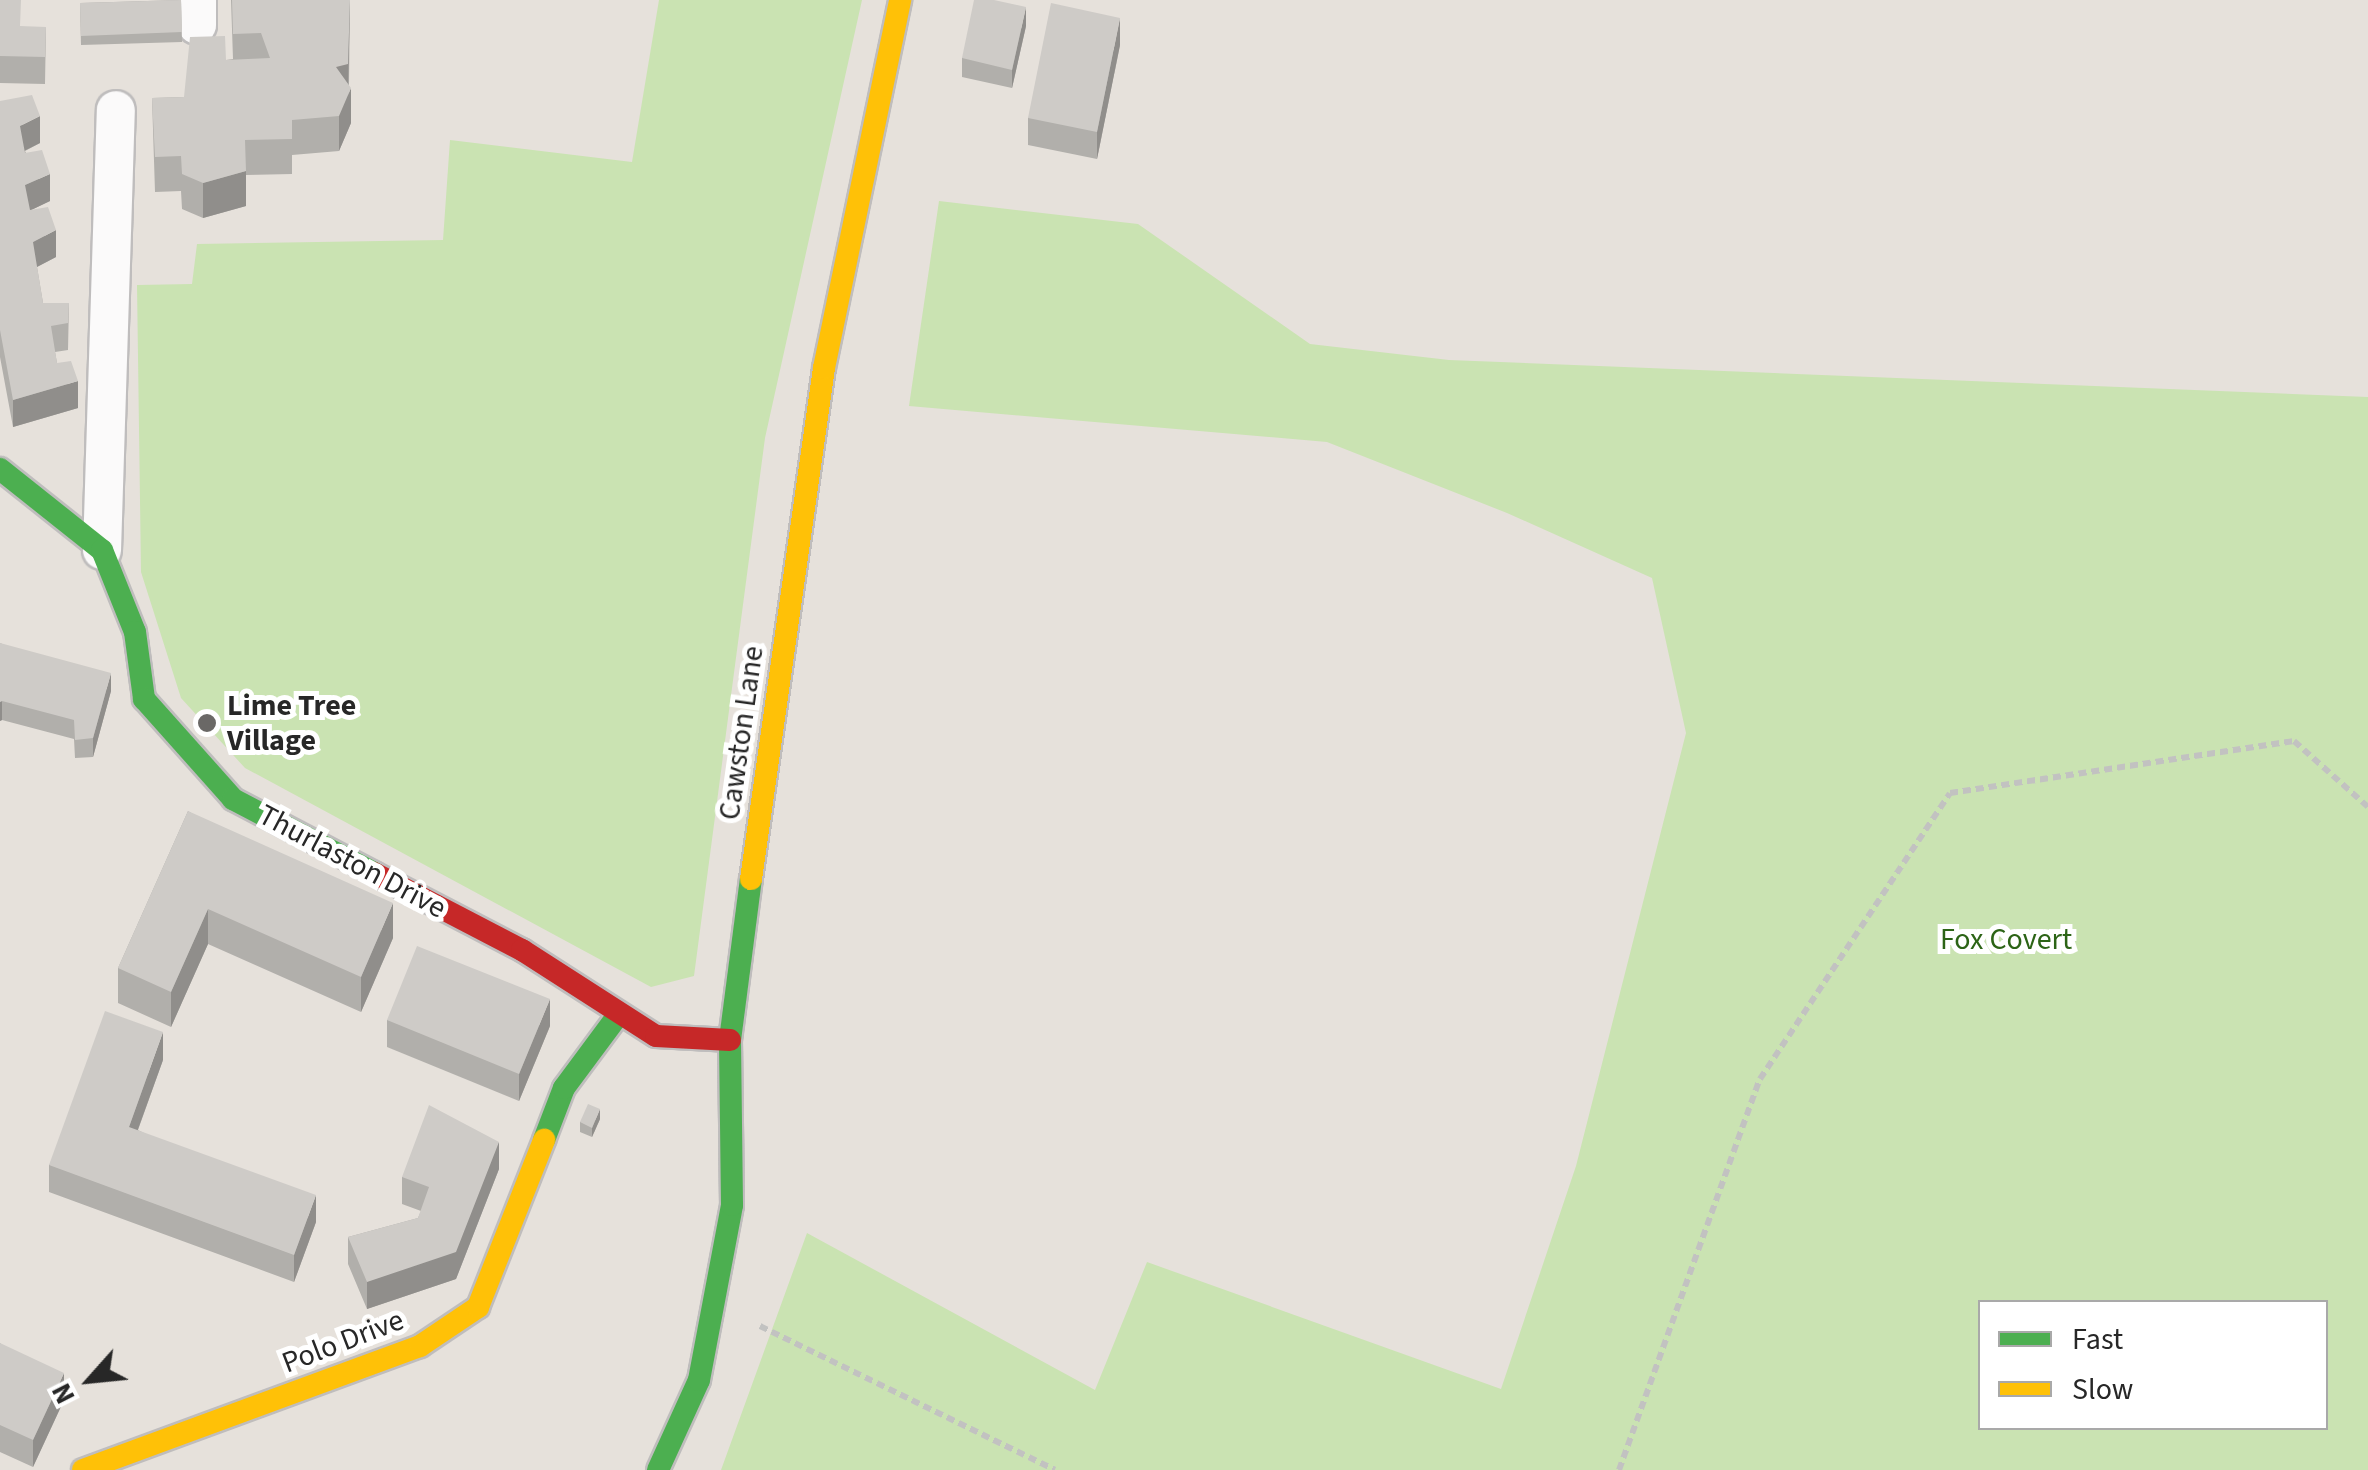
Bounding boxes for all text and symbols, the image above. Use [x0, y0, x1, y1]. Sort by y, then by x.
street label: Cawston Lane [712, 644, 772, 822]
place label: Lime Tree Village [227, 688, 356, 758]
marker: Lime Tree Village [196, 712, 218, 734]
street label: Thurlaston Drive [252, 797, 452, 927]
park label: Fox Covert [1940, 922, 2072, 958]
legend [1978, 1300, 2328, 1430]
street label: Polo Drive [277, 1302, 409, 1382]
text: Fast [2072, 1318, 2123, 1361]
north arrow [40, 1330, 140, 1430]
text: Slow [2072, 1368, 2133, 1411]
text: N [41, 1376, 85, 1411]

